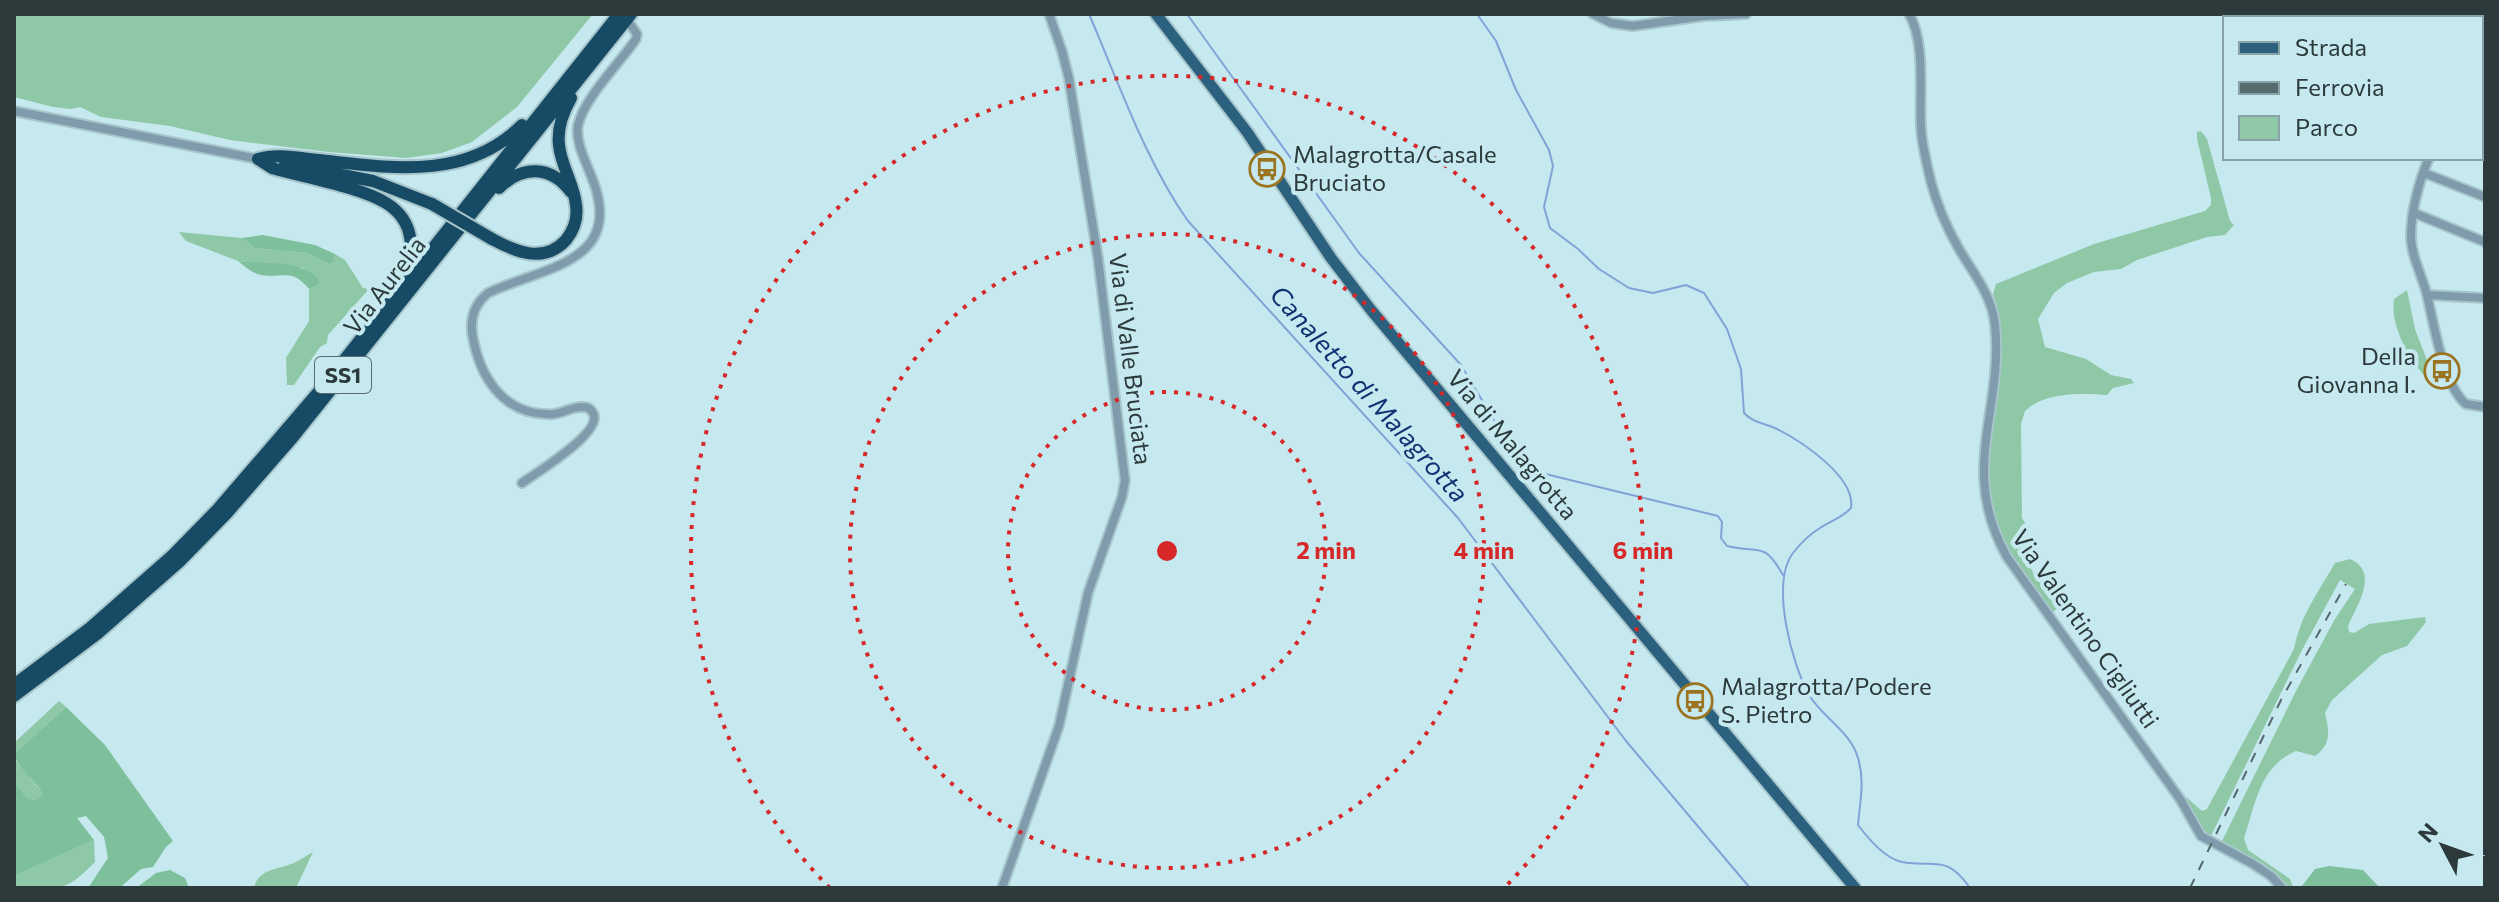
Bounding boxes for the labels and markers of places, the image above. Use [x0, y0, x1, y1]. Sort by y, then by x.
place label: Malagrotta/Casale Bruciato [1293, 139, 1497, 196]
bus stop icon: Malagrotta/Casale Bruciato [1248, 150, 1286, 188]
place label: Della Giovanna I. [2297, 341, 2416, 398]
bus stop icon: Della Giovanna I. [2423, 352, 2461, 390]
centre of rings [1153, 537, 1181, 565]
place label: Malagrotta/Podere S. Pietro [1721, 671, 1932, 728]
bus stop icon: Malagrotta/Podere S. Pietro [1676, 682, 1714, 720]

